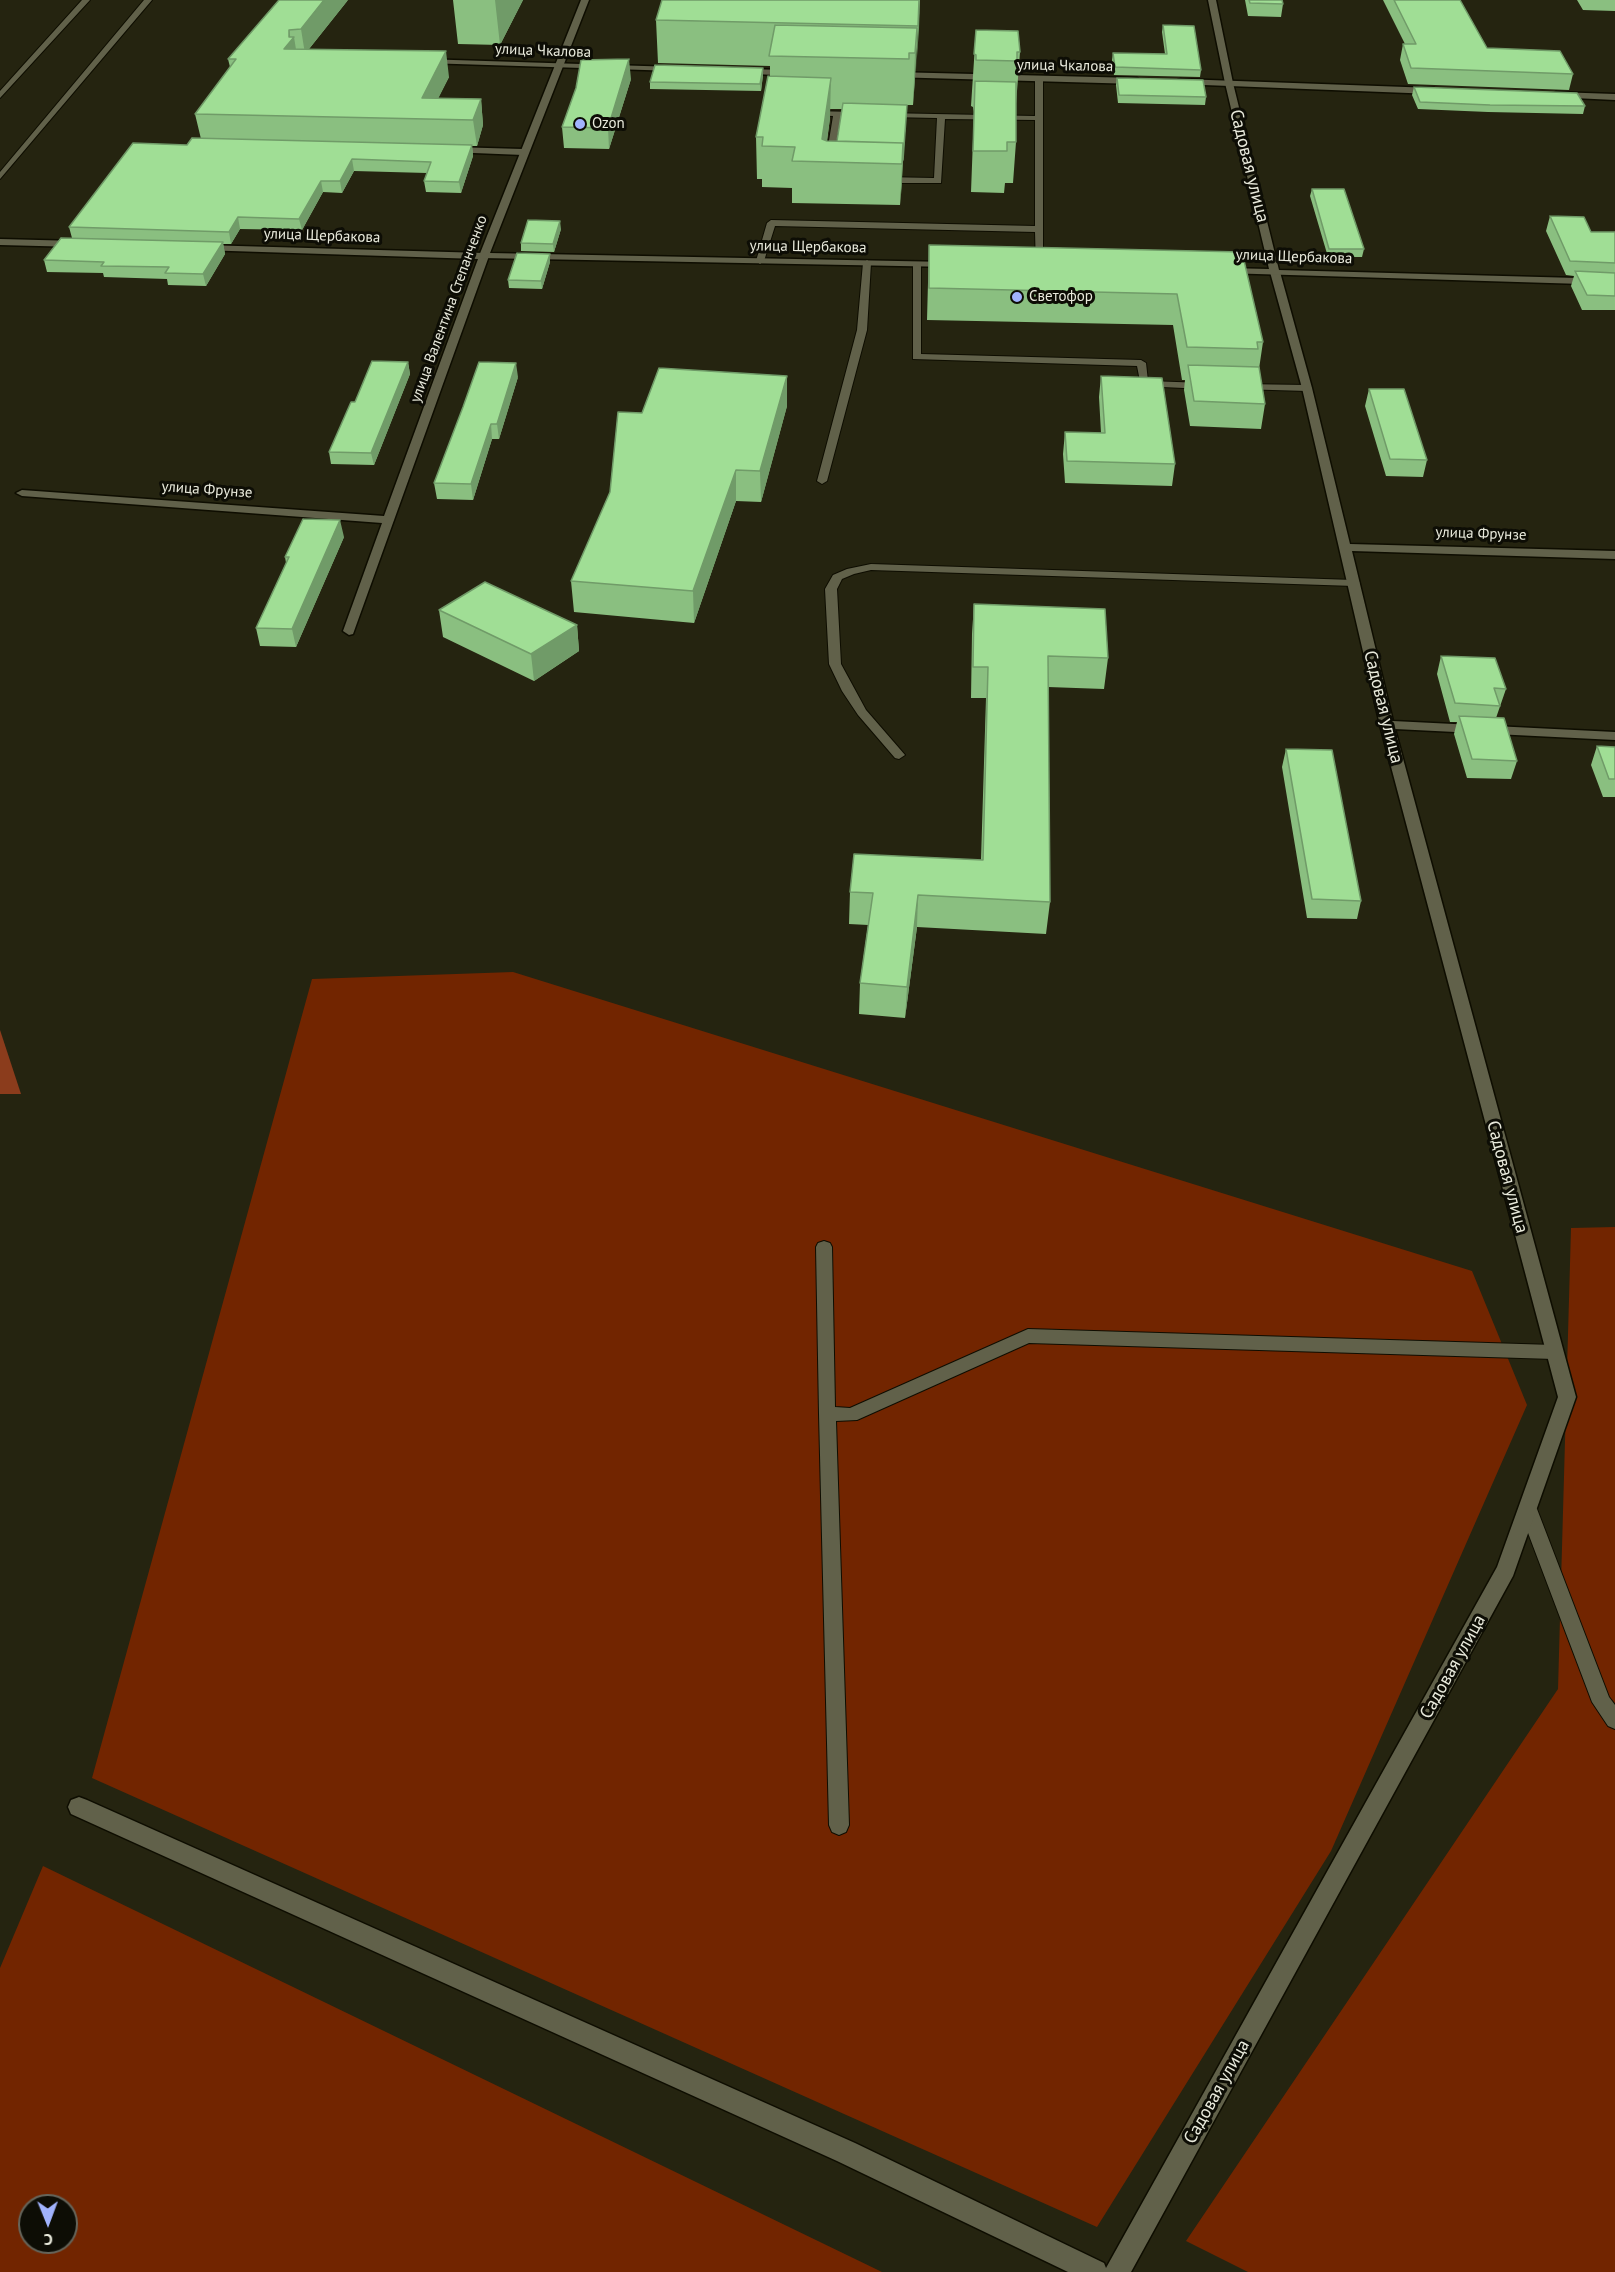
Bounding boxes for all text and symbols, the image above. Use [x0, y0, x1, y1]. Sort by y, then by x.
street label: улица Чкалова [495, 40, 591, 62]
street label: улица Чкалова [1017, 56, 1113, 76]
street label: Садовая улица [1225, 107, 1273, 225]
place label: Ozon [592, 115, 625, 133]
marker: Ozon [573, 117, 587, 131]
street label: улица Валентина Степанченко [407, 213, 491, 405]
street label: улица Щербакова [263, 225, 381, 247]
street label: улица Щербакова [749, 237, 867, 257]
street label: улица Щербакова [1235, 246, 1353, 268]
place label: Светофор [1029, 288, 1093, 306]
marker: Светофор [1010, 290, 1024, 304]
street label: улица Фрунзе [161, 478, 253, 502]
street label: улица Фрунзе [1435, 523, 1527, 545]
street label: Садовая улица [1359, 648, 1407, 766]
street label: Садовая улица [1482, 1118, 1532, 1236]
street label: Садовая улица [1416, 1611, 1490, 1723]
street label: Садовая улица [1180, 2036, 1254, 2148]
north arrow [18, 2194, 78, 2254]
text: С [44, 2230, 53, 2250]

